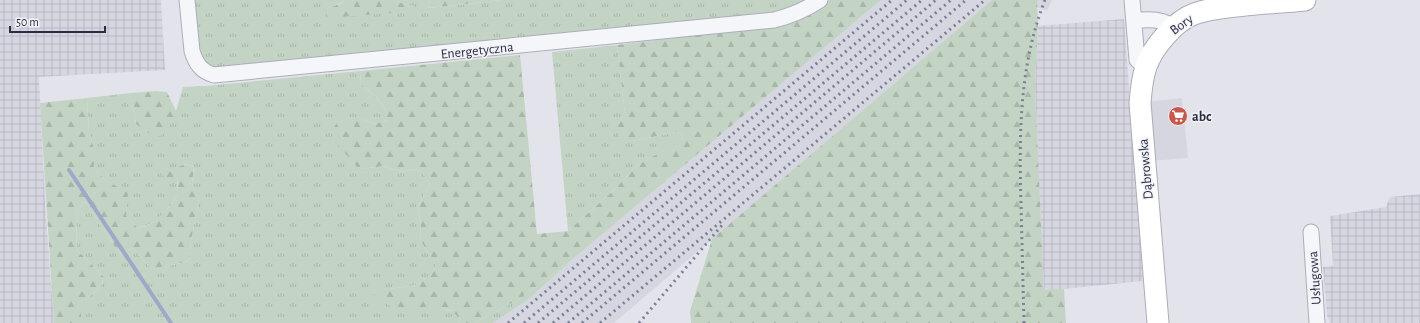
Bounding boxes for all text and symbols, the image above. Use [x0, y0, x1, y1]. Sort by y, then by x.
scale bar [10, 8, 105, 34]
street label: Bory [1167, 12, 1196, 38]
text: 50 m [16, 16, 39, 28]
street label: Energetyczna [440, 40, 515, 62]
supermarket icon: abc [1167, 105, 1189, 127]
place label: abc [1192, 110, 1212, 124]
street label: Dąbrowska [1136, 137, 1156, 200]
street label: Usługowa [1306, 250, 1324, 305]

